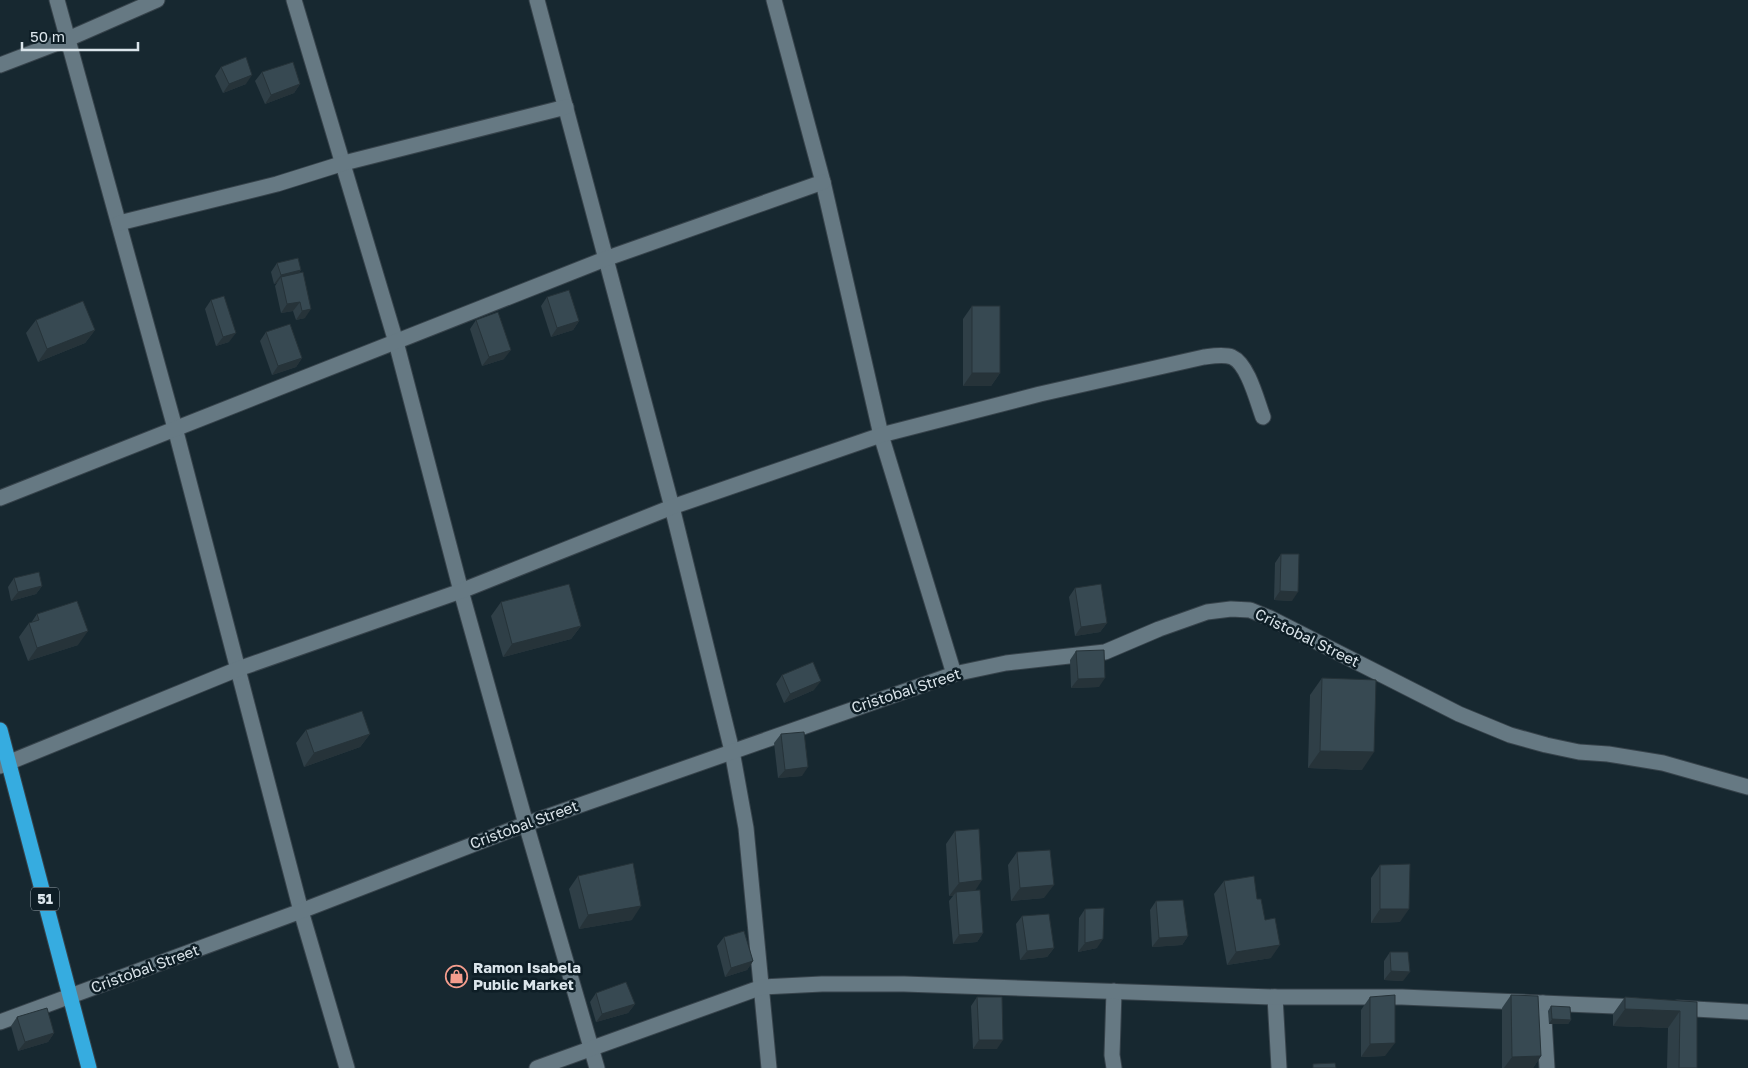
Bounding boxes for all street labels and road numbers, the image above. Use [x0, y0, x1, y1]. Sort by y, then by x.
street label: Cristobal Street [1252, 604, 1362, 670]
street label: Cristobal Street [849, 664, 963, 716]
street label: Cristobal Street [467, 796, 580, 852]
road number: 51 [31, 888, 59, 911]
street label: Cristobal Street [88, 940, 201, 996]

